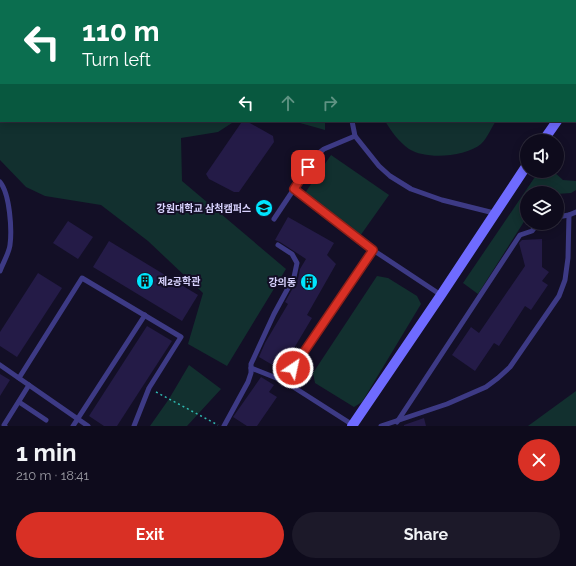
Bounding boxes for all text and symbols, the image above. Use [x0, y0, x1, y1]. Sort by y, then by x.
text: 110 m [82, 15, 160, 48]
icon: left [16, 16, 68, 68]
text: Turn left [82, 49, 151, 70]
icon: left [235, 92, 257, 114]
icon: ahead [277, 92, 299, 114]
icon: right [319, 92, 341, 114]
map controls [520, 134, 564, 230]
button: sound [520, 134, 564, 178]
pin [291, 150, 325, 184]
icon: arrive [297, 156, 319, 178]
button: layers [520, 186, 564, 230]
school or university icon: 강원대학교 삼척캠퍼스 [254, 198, 274, 218]
place label: 강원대학교 삼척캠퍼스 [157, 202, 251, 214]
building icon: 제2공학관 [135, 271, 155, 291]
building icon: 강의동 [299, 272, 319, 292]
place label: 제2공학관 [158, 275, 200, 287]
place label: 강의동 [268, 277, 296, 288]
position arrow [272, 347, 314, 389]
text: 1 min [16, 438, 77, 467]
button: close [518, 439, 560, 481]
text: 210 m · 18:41 [16, 468, 89, 483]
button: Exit [16, 512, 284, 558]
button: Share [292, 512, 560, 558]

